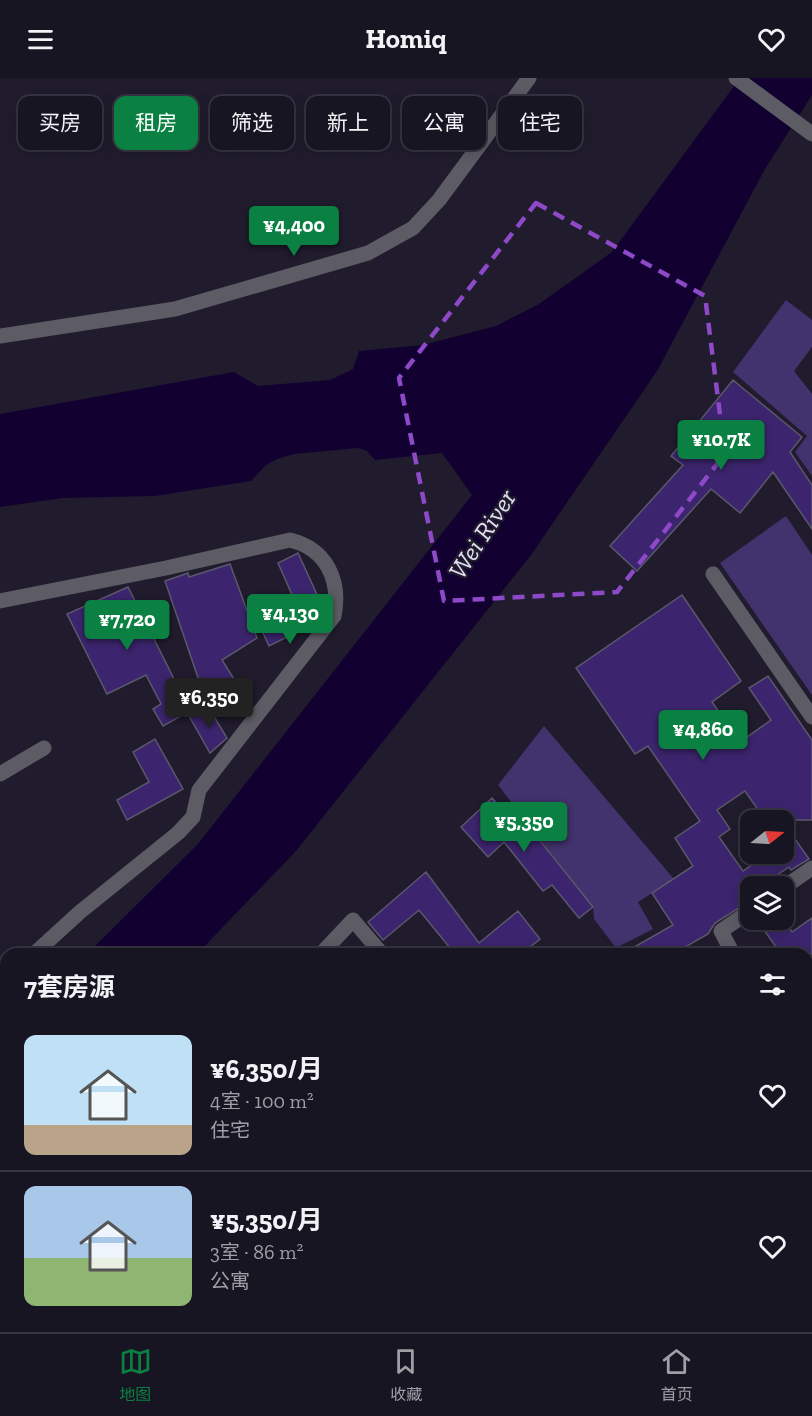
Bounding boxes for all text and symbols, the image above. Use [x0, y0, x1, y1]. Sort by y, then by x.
icon: menu [24, 23, 57, 56]
text: Homiq [366, 23, 446, 55]
icon: heart [755, 23, 788, 56]
chip: 买房 [18, 96, 102, 150]
chip: 租房 [114, 96, 198, 150]
chip: 筛选 [210, 96, 294, 150]
chip: 新上 [306, 96, 390, 150]
chip: 公寓 [402, 96, 486, 150]
chip: 住宅 [498, 96, 582, 150]
pin: ¥4,400 [245, 206, 343, 257]
text: ¥4,400 [263, 213, 325, 237]
pin: ¥10.7K [672, 420, 770, 471]
text: ¥10.7K [692, 427, 750, 451]
water label: Wei River [441, 483, 523, 585]
pin: ¥4,130 [241, 594, 339, 645]
pin: ¥7,720 [78, 600, 176, 651]
text: ¥4,130 [261, 601, 319, 625]
text: ¥7,720 [98, 607, 156, 631]
pin: ¥6,350 [160, 678, 258, 729]
text: ¥6,350 [179, 685, 239, 709]
pin: ¥4,860 [654, 710, 752, 761]
text: ¥4,860 [673, 717, 733, 741]
pin: ¥5,350 [475, 802, 573, 853]
text: ¥5,350 [494, 809, 554, 833]
north arrow [740, 810, 794, 864]
map controls [740, 810, 794, 930]
button: layers [740, 876, 794, 930]
icon: filters [756, 968, 789, 1001]
text: 7套房源 [24, 971, 115, 1003]
text: ¥6,350/月 [210, 1053, 323, 1085]
icon: home [72, 1059, 144, 1131]
icon: heart [756, 1079, 789, 1112]
text: 4室 · 100 m² [210, 1089, 314, 1113]
text: 住宅 [210, 1118, 250, 1142]
text: ¥5,350/月 [210, 1204, 323, 1236]
icon: home [72, 1210, 144, 1282]
icon: heart [756, 1230, 789, 1263]
text: 3室 · 86 m² [210, 1240, 303, 1264]
text: 公寓 [210, 1269, 250, 1293]
tab: 地图 [119, 1345, 152, 1405]
tab: 收藏 [389, 1345, 422, 1405]
tab: 首页 [660, 1345, 693, 1405]

